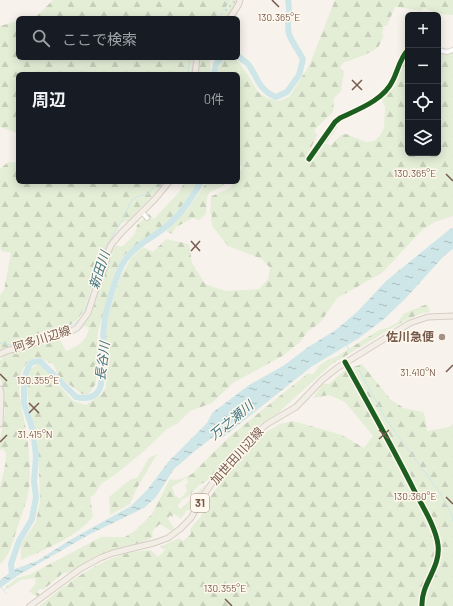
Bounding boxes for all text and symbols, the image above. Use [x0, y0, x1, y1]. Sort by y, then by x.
text: 130.365°E [258, 11, 300, 23]
map controls [405, 12, 441, 156]
button: + [405, 12, 441, 48]
search box [16, 16, 240, 60]
icon: search [30, 27, 52, 49]
text: ここで検索 [62, 30, 137, 48]
button: − [405, 48, 441, 84]
button: locate [405, 84, 441, 120]
text: 周辺 [32, 89, 66, 109]
text: 0件 [204, 91, 224, 107]
button: layers [405, 120, 441, 156]
text: 130.365°E [394, 167, 436, 179]
water label: 新田川 [85, 247, 113, 291]
street label: 阿多川辺線 [11, 322, 72, 354]
place label: 佐川急便 [386, 329, 434, 343]
marker: 佐川急便 [437, 332, 447, 342]
water label: 長谷川 [92, 339, 113, 381]
text: 31.410°N [400, 366, 436, 378]
text: 130.355°E [17, 374, 59, 386]
water label: 万之瀬川 [206, 396, 258, 443]
street label: 加世田川辺線 [207, 424, 266, 487]
text: 31.415°N [17, 428, 53, 440]
text: 130.360°E [394, 490, 436, 502]
road number: 31 [191, 494, 209, 512]
text: 130.355°E [204, 582, 246, 594]

